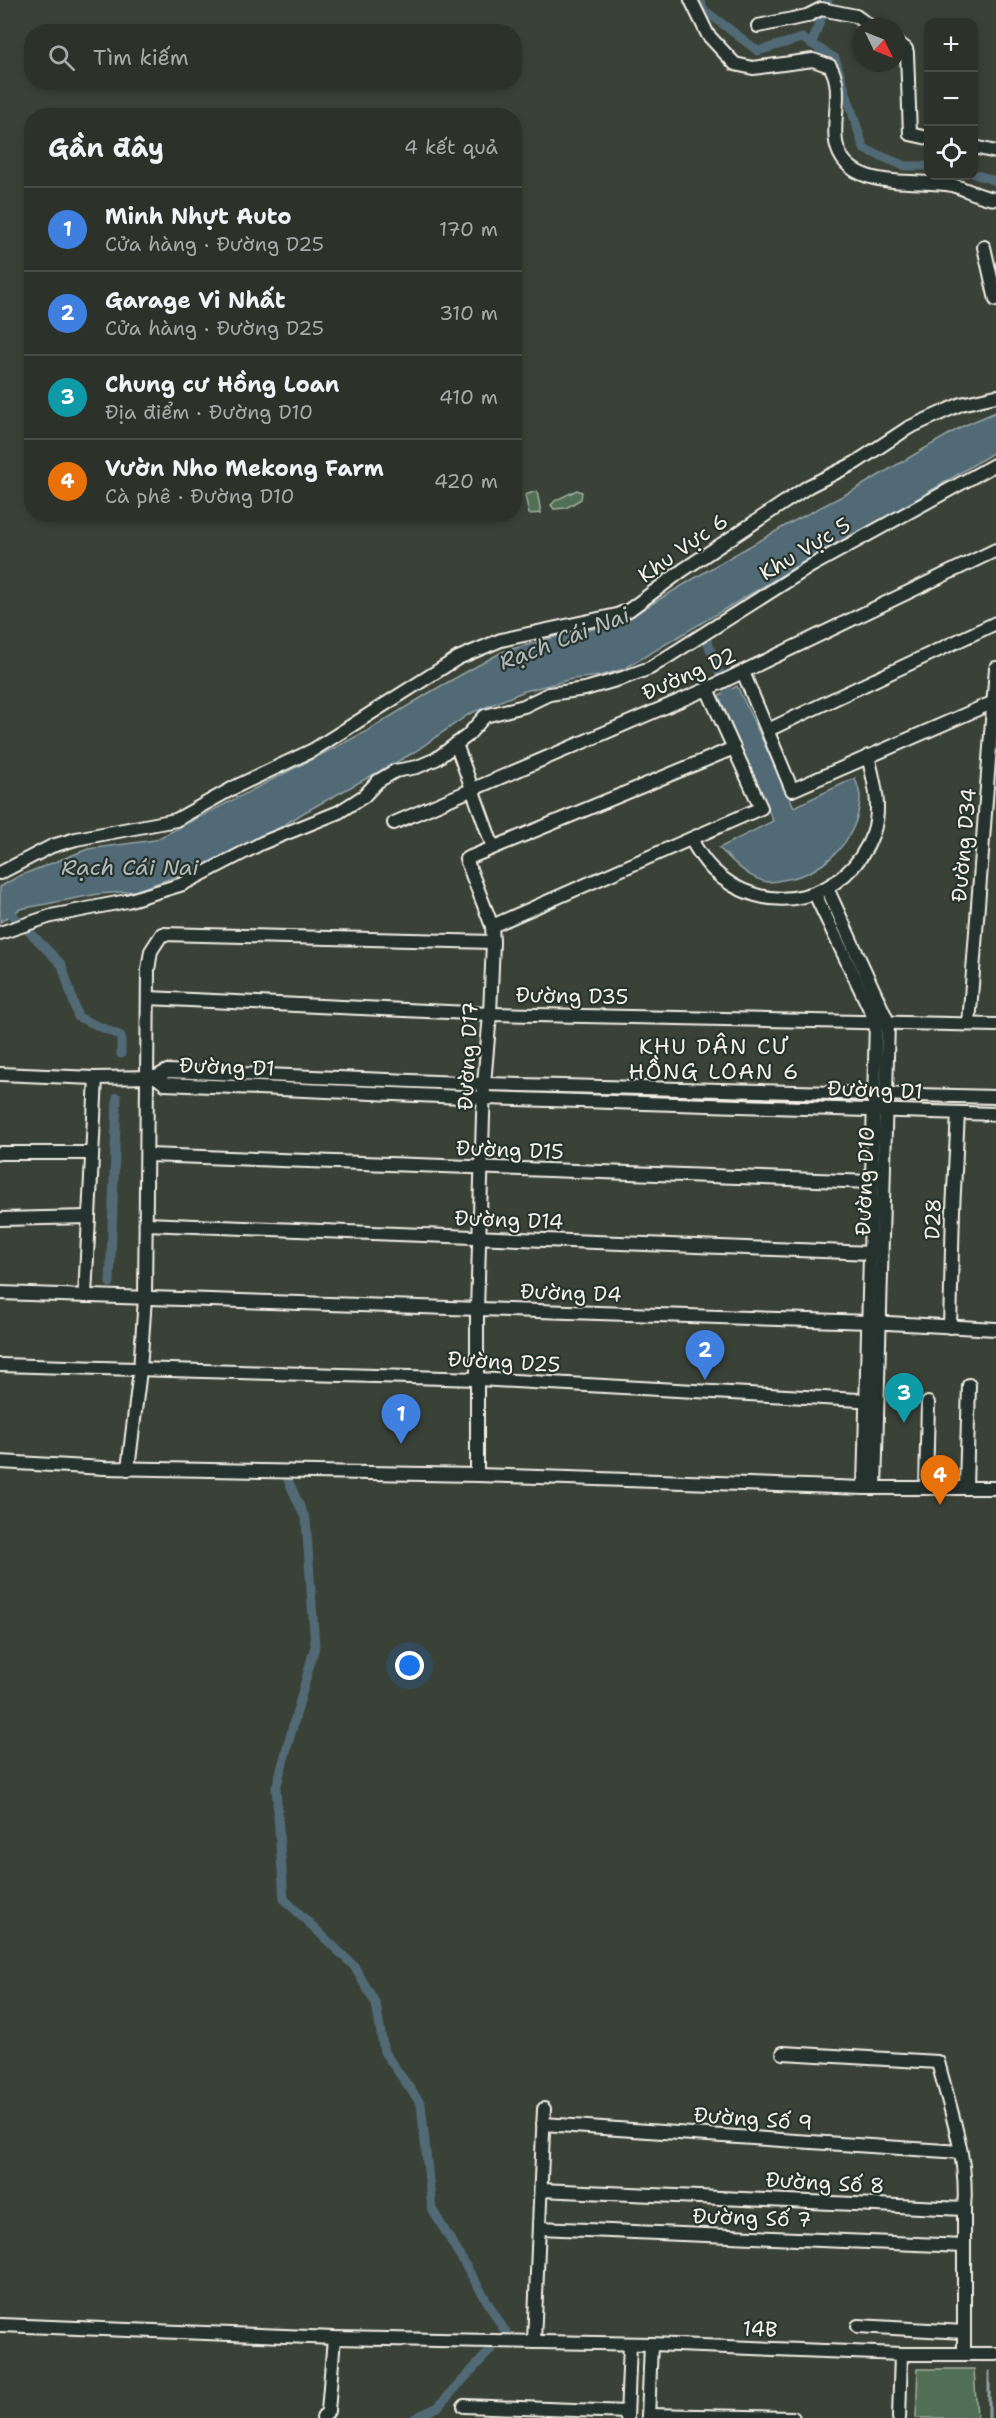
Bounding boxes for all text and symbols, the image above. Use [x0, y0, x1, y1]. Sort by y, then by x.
north arrow [852, 18, 906, 72]
map controls [924, 18, 978, 180]
button: + [924, 18, 978, 72]
search box [24, 24, 522, 90]
icon: search [45, 41, 78, 74]
text: Tìm kiếm [93, 43, 189, 72]
button: − [924, 72, 978, 126]
button: locate [924, 126, 978, 180]
text: Gần đây [48, 130, 164, 165]
text: 4 kết quả [404, 134, 498, 160]
text: Minh Nhựt Auto [105, 202, 292, 231]
text: 1 [63, 216, 72, 242]
text: 170 m [439, 216, 498, 242]
text: Cửa hàng · Đường D25 [105, 231, 324, 257]
text: Garage Vi Nhất [105, 286, 285, 315]
text: 2 [61, 300, 75, 326]
text: 310 m [439, 300, 498, 326]
text: Cửa hàng · Đường D25 [105, 315, 324, 341]
text: Chung cư Hồng Loan [105, 370, 339, 399]
text: 3 [61, 384, 75, 410]
text: 410 m [439, 384, 498, 410]
text: Địa điểm · Đường D10 [105, 399, 313, 425]
text: Vườn Nho Mekong Farm [105, 454, 384, 483]
text: 4 [61, 468, 75, 494]
text: 420 m [434, 468, 498, 494]
text: Cà phê · Đường D10 [105, 483, 295, 509]
street label: Khu Vực 6 [633, 507, 733, 589]
street label: Khu Vực 5 [754, 511, 856, 587]
water label: Rạch Cái Nai [495, 600, 634, 677]
street label: Đường D2 [637, 641, 741, 707]
street label: Đường D34 [945, 787, 983, 903]
water label: Rạch Cái Nai [61, 853, 200, 882]
street label: Đường D35 [515, 981, 629, 1011]
street label: Đường D17 [451, 1001, 485, 1111]
district label: KHU DÂN CƯ HỒNG LOAN 6 [628, 1032, 800, 1086]
street label: Đường D1 [179, 1051, 275, 1083]
street label: Đường D1 [827, 1074, 923, 1106]
street label: Đường D10 [849, 1126, 881, 1236]
street label: Đường D15 [456, 1134, 564, 1166]
street label: D28 [918, 1198, 948, 1240]
street label: Đường D14 [454, 1204, 564, 1236]
street label: Đường D4 [520, 1277, 622, 1309]
pin: 2 [686, 1330, 724, 1380]
street label: Đường D25 [447, 1345, 561, 1379]
pin: 3 [884, 1374, 924, 1423]
pin: 1 [382, 1394, 420, 1444]
pin: 4 [920, 1456, 960, 1505]
your location [395, 1651, 424, 1680]
street label: Đường Số 9 [693, 2101, 813, 2137]
street label: Đường Số 8 [765, 2166, 885, 2200]
street label: Đường Số 7 [692, 2202, 812, 2234]
street label: 14B [742, 2314, 778, 2344]

